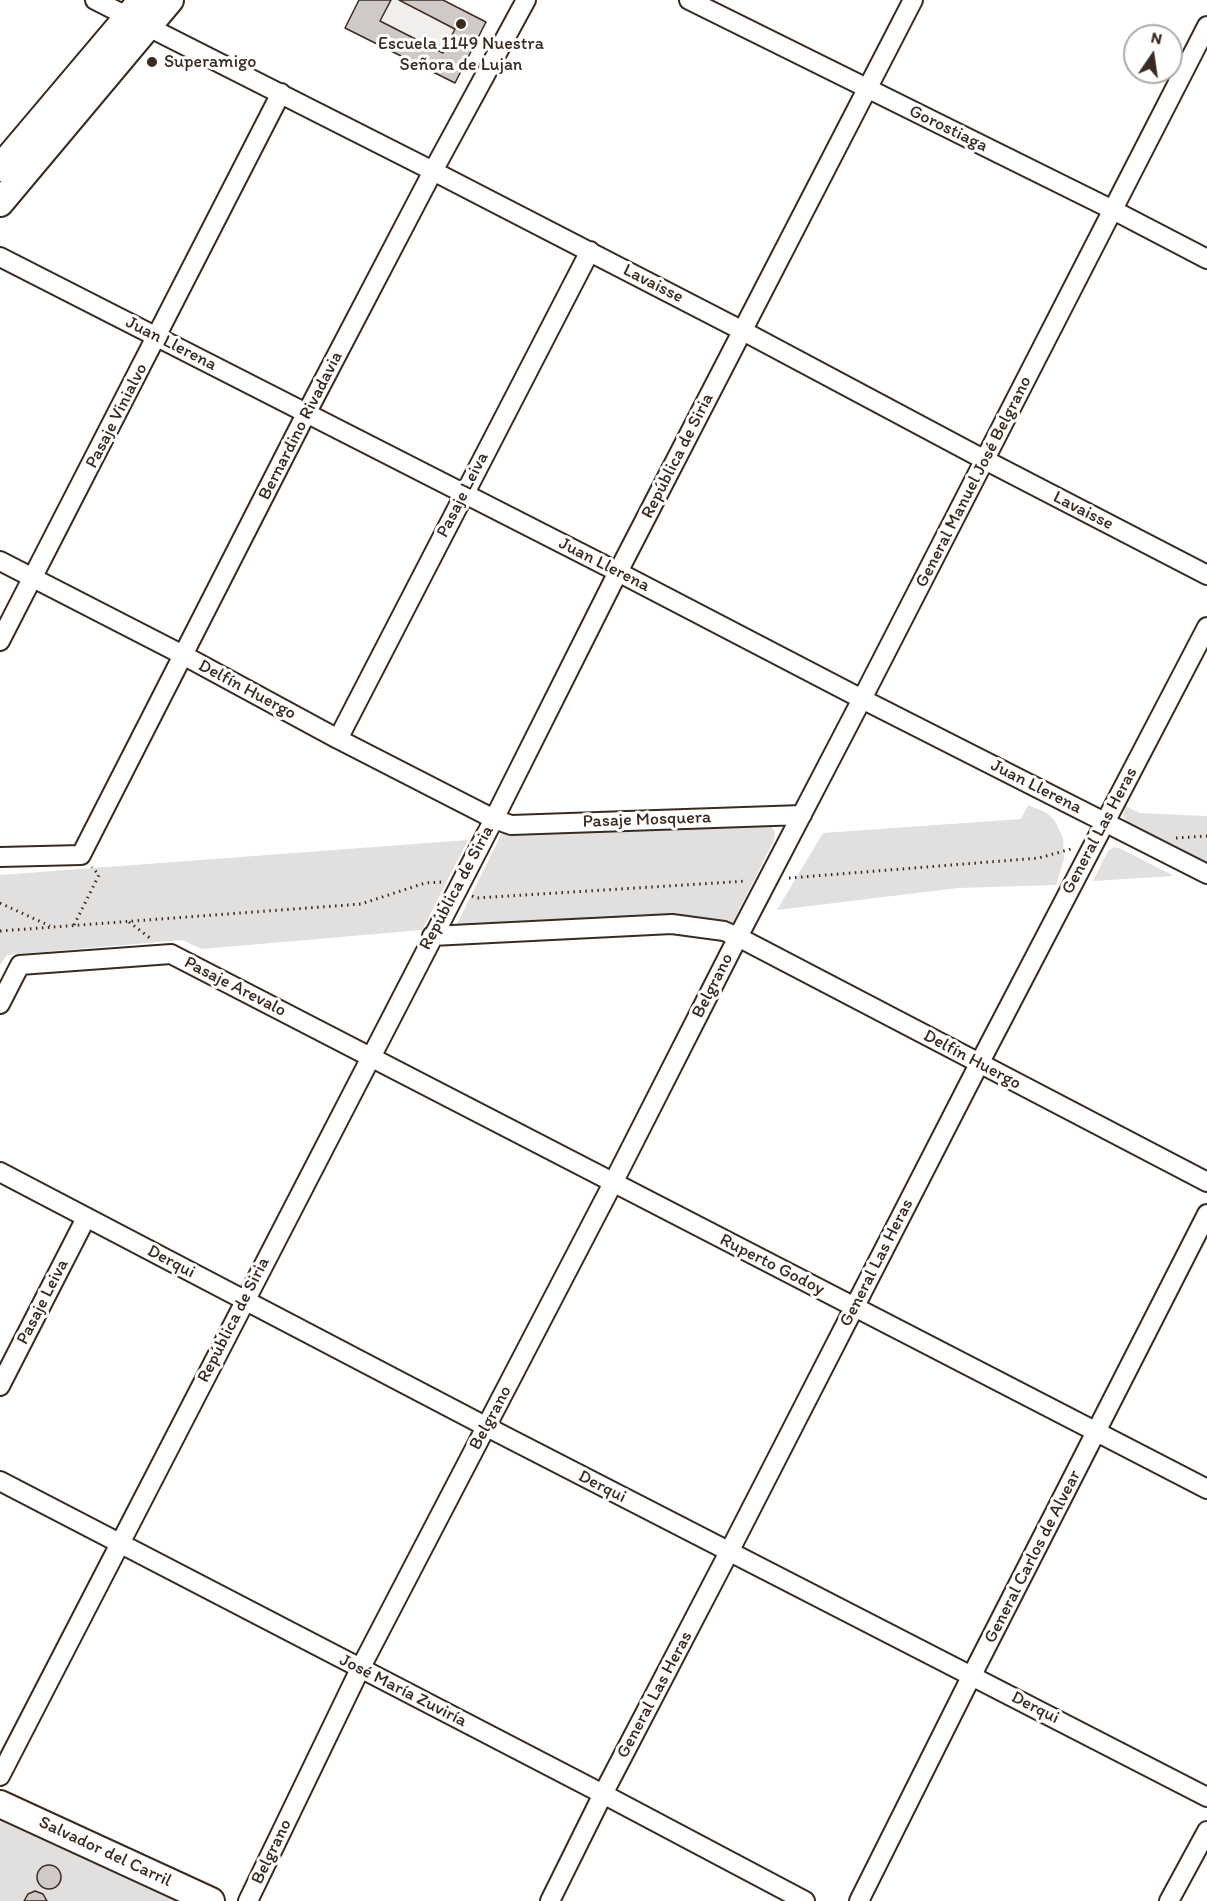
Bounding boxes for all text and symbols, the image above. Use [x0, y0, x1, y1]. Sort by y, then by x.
marker: Escuela 1149 Nuestra Señora de Lujan [454, 17, 468, 31]
north arrow [1123, 24, 1183, 84]
text: N [1149, 27, 1164, 48]
place label: Escuela 1149 Nuestra Señora de Lujan [378, 33, 544, 76]
place label: Superamigo [164, 51, 256, 73]
marker: Superamigo [145, 55, 159, 69]
street label: Gorostiaga [905, 101, 991, 157]
street label: Lavaisse [619, 260, 687, 308]
street label: Juan Llerena [122, 312, 220, 376]
street label: Bernardino Rivadavia [254, 348, 348, 504]
street label: Pasaje Vinialvo [81, 360, 153, 472]
street label: General Manuel José Belgrano [911, 373, 1037, 591]
street label: República de Siria [637, 390, 719, 522]
street label: Pasaje Leiva [432, 449, 494, 541]
street label: Lavaisse [1049, 487, 1117, 535]
street label: Juan Llerena [555, 533, 653, 597]
street label: Delfín Huergo [194, 655, 300, 725]
street label: Juan Llerena [987, 755, 1085, 819]
street label: General Las Heras [1057, 764, 1143, 898]
street label: Pasaje Mosquera [582, 807, 712, 833]
street label: República de Siria [415, 822, 499, 954]
street label: Belgrano [688, 950, 738, 1022]
street label: Pasaje Arevalo [180, 952, 290, 1022]
street label: Delfín Huergo [919, 1025, 1025, 1095]
street label: General Las Heras [835, 1195, 919, 1331]
street label: Ruperto Godoy [716, 1229, 828, 1301]
street label: Derqui [143, 1240, 199, 1284]
street label: República de Siria [193, 1254, 275, 1386]
street label: Pasaje Leiva [12, 1256, 74, 1348]
street label: Belgrano [465, 1382, 517, 1454]
street label: Derqui [574, 1466, 630, 1508]
street label: General Carlos de Alvear [980, 1467, 1086, 1647]
street label: General Las Heras [612, 1628, 698, 1762]
street label: José María Zuviría [336, 1650, 470, 1732]
street label: Derqui [1007, 1687, 1063, 1729]
street label: Salvador del Carril [35, 1812, 175, 1892]
street label: Belgrano [247, 1816, 297, 1888]

